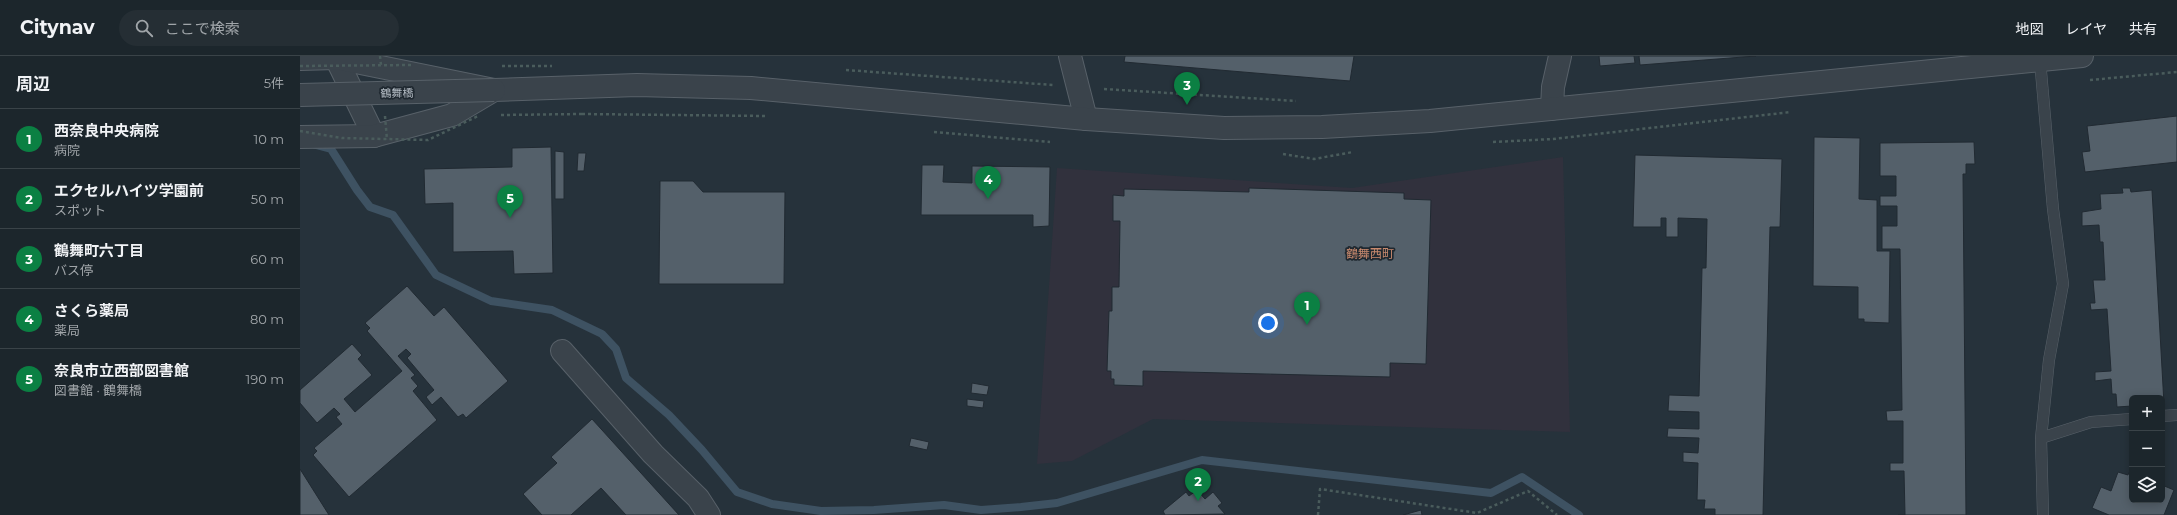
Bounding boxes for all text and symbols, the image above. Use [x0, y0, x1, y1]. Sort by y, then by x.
search box [119, 10, 399, 46]
text: Citynav [20, 16, 95, 39]
icon: search [133, 17, 155, 39]
text: ここで検索 [165, 19, 240, 38]
text: 地図 [2015, 20, 2043, 38]
text: レイヤ [2065, 20, 2107, 38]
text: 共有 [2129, 20, 2157, 38]
pin: 3 [1174, 72, 1200, 105]
text: 周辺 [16, 74, 50, 94]
text: 5件 [264, 75, 284, 91]
street label: 鶴舞橋 [380, 86, 414, 100]
text: 西奈良中央病院 [54, 121, 159, 140]
text: 1 [26, 131, 32, 147]
text: 10 m [254, 131, 284, 147]
text: 病院 [54, 142, 80, 158]
pin: 4 [975, 166, 1001, 199]
text: エクセルハイツ学園前 [54, 181, 204, 200]
pin: 5 [497, 185, 523, 218]
text: 2 [25, 191, 33, 207]
text: 50 m [251, 191, 284, 207]
text: スポット [54, 202, 106, 218]
text: 鶴舞町六丁目 [54, 241, 144, 260]
district label: 鶴舞西町 [1346, 246, 1394, 261]
text: 3 [25, 251, 33, 267]
text: 60 m [250, 251, 284, 267]
text: バス停 [54, 262, 93, 278]
pin: 1 [1294, 292, 1320, 325]
text: さくら薬局 [54, 301, 129, 320]
text: 4 [25, 311, 33, 327]
text: 80 m [250, 311, 284, 327]
your location [1258, 313, 1278, 333]
text: 薬局 [54, 322, 80, 338]
text: 奈良市立西部図書館 [54, 361, 189, 380]
text: 5 [25, 371, 33, 387]
text: 190 m [246, 371, 284, 387]
text: 図書館 · 鶴舞橋 [54, 382, 142, 398]
map controls [2129, 395, 2165, 503]
button: + [2129, 395, 2165, 431]
button: − [2129, 431, 2165, 467]
button: layers [2129, 467, 2165, 503]
pin: 2 [1185, 468, 1211, 501]

